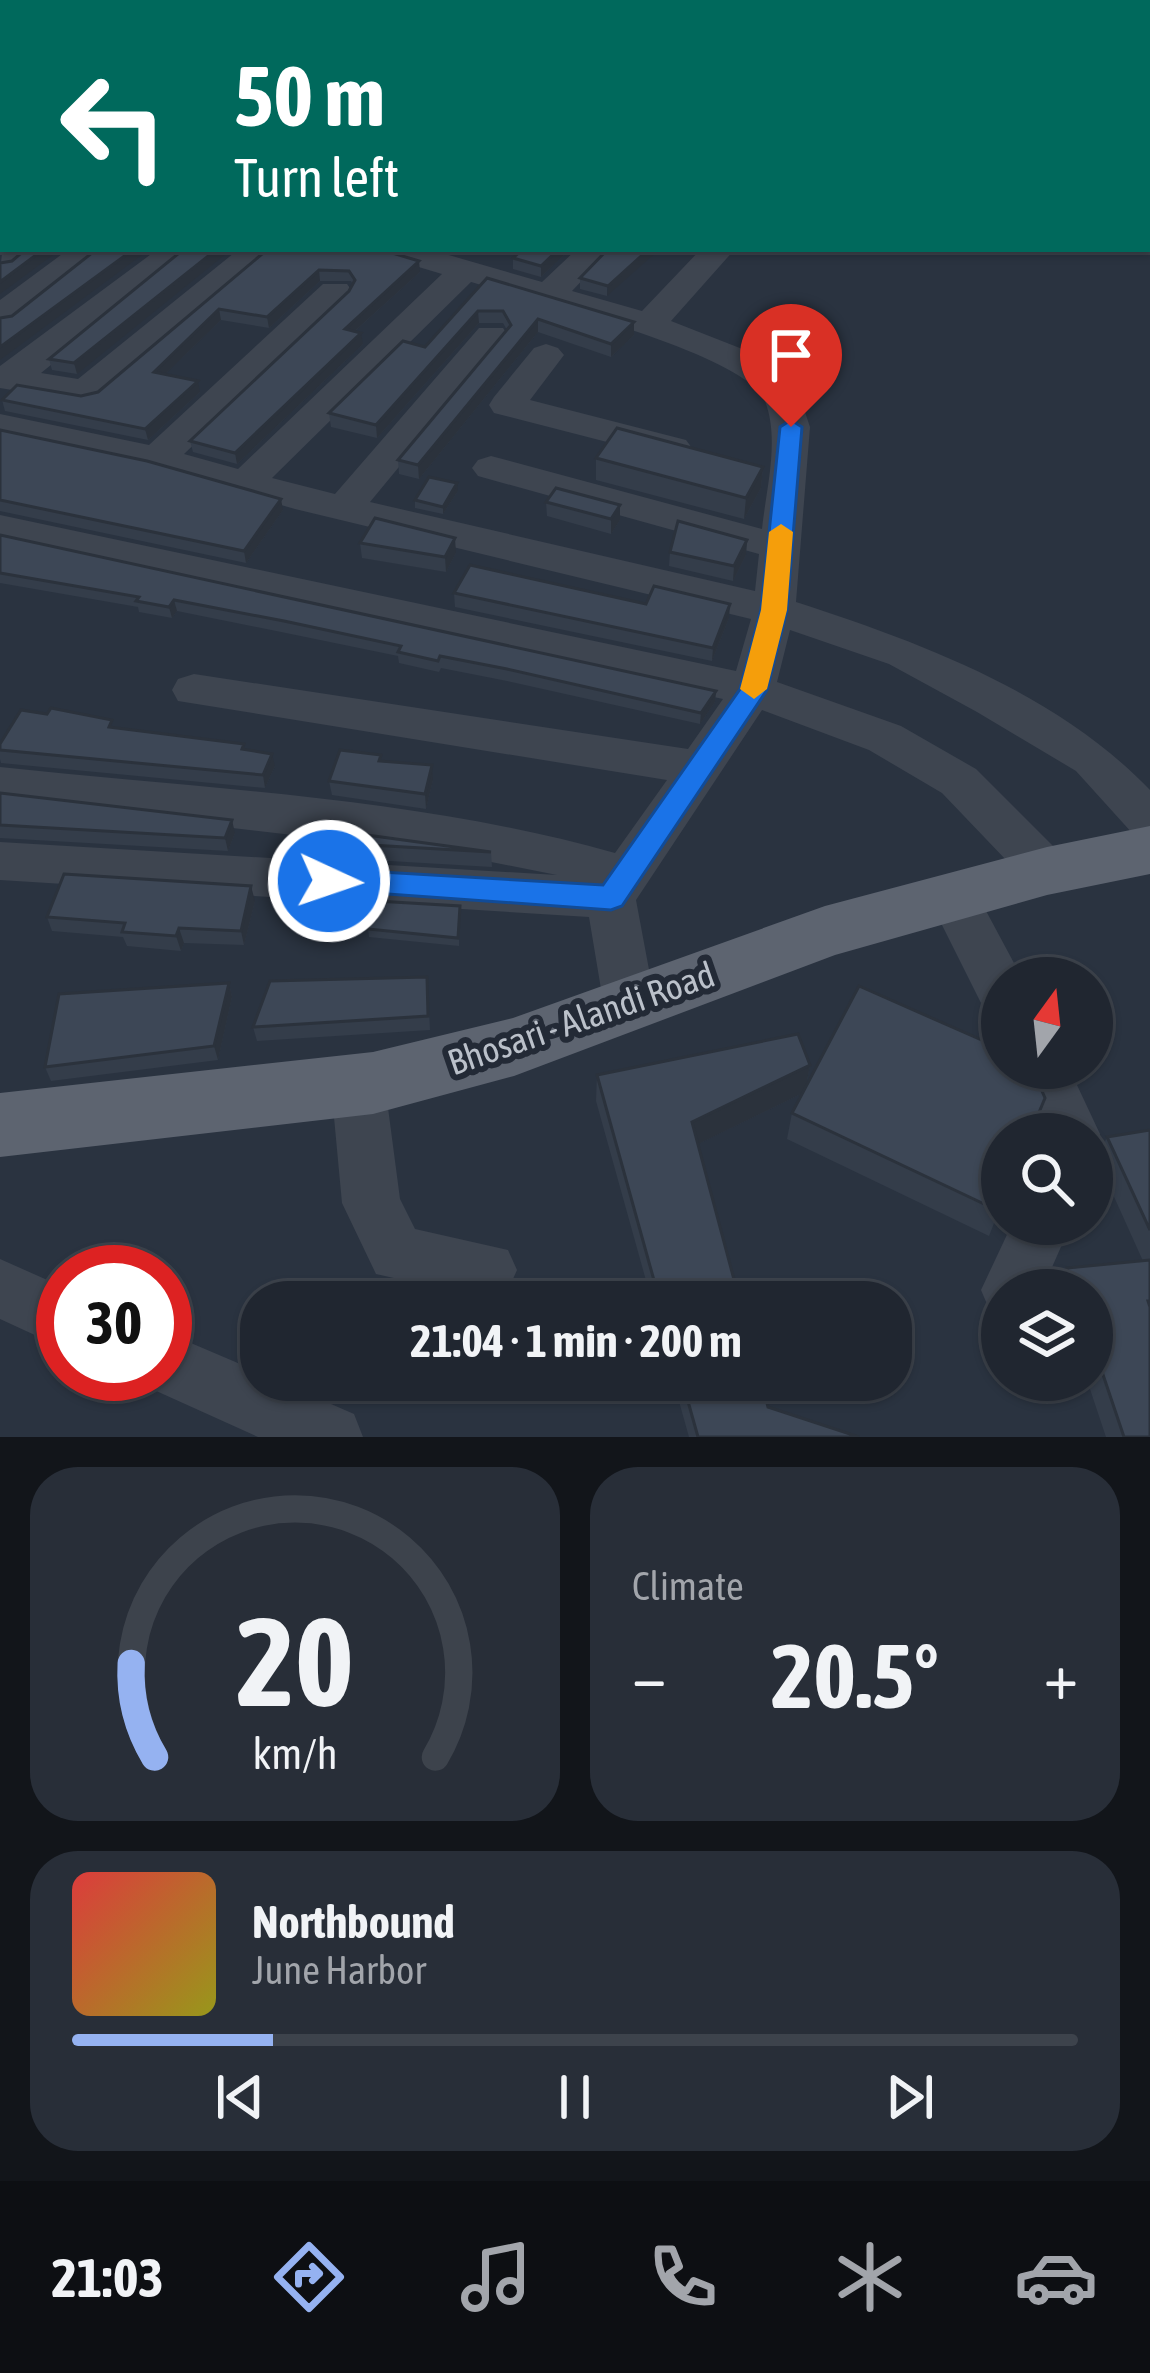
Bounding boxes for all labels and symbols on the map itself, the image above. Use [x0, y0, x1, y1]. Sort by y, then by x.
pin [740, 304, 842, 427]
position arrow [266, 818, 392, 944]
street label: Bhosari - Alandi Road [442, 953, 720, 1083]
north arrow [981, 957, 1113, 1089]
speed limit sign: 30 [36, 1245, 192, 1401]

